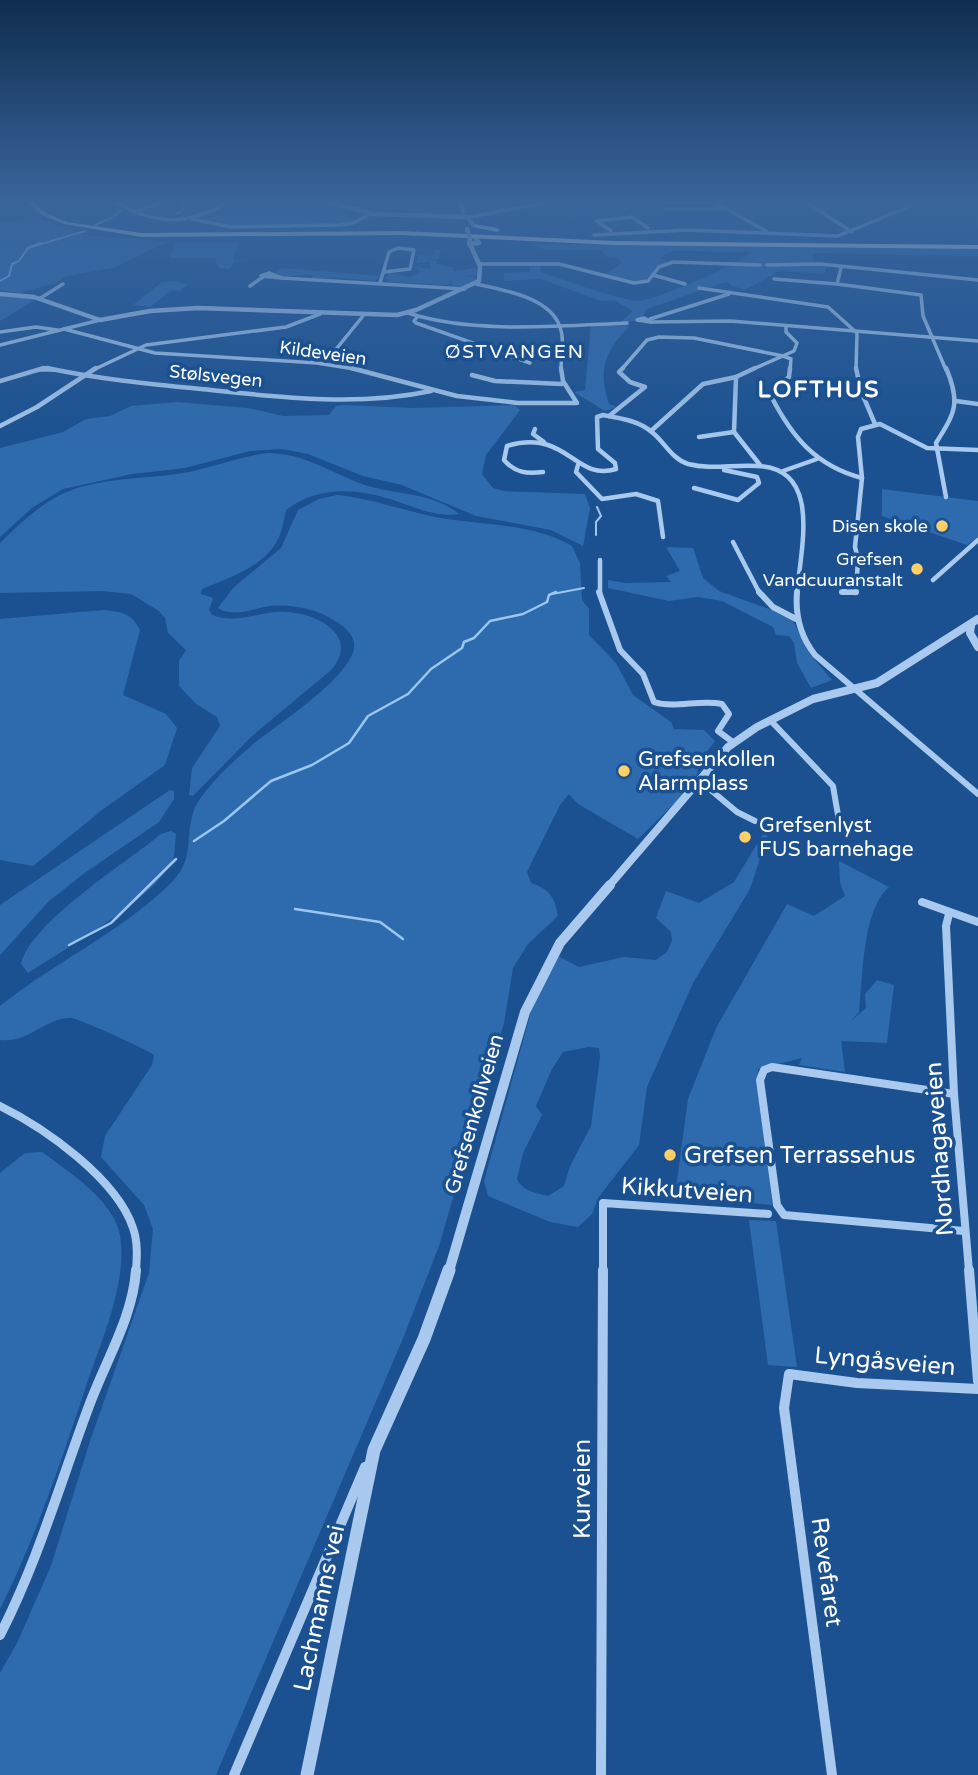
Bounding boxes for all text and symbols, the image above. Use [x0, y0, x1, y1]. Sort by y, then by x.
street label: Kildeveien [278, 336, 368, 370]
district label: ØSTVANGEN [445, 341, 585, 363]
street label: Stølsvegen [168, 360, 264, 392]
district label: LOFTHUS [758, 376, 880, 404]
place label: Disen skole [832, 515, 928, 537]
marker: Disen skole [934, 518, 950, 534]
place label: Grefsen Vandcuuranstalt [763, 548, 903, 591]
marker: Grefsen Vandcuuranstalt [909, 561, 925, 577]
place label: Grefsenkollen Alarmplass [638, 747, 775, 796]
marker: Grefsenkollen Alarmplass [616, 763, 632, 779]
place label: Grefsenlyst FUS barnehage [759, 813, 914, 862]
marker: Grefsenlyst FUS barnehage [737, 829, 753, 845]
street label: Grefsenkollveien [440, 1031, 509, 1197]
street label: Nordhagaveien [919, 1061, 960, 1237]
place label: Grefsen Terrassehus [684, 1141, 916, 1170]
marker: Grefsen Terrassehus [662, 1147, 678, 1163]
street label: Kikkutveien [620, 1171, 754, 1210]
street label: Lyngåsveien [813, 1341, 957, 1382]
street label: Kurveien [568, 1439, 597, 1539]
street label: Revefaret [804, 1515, 849, 1629]
street label: Lachmanns vei [288, 1522, 351, 1694]

